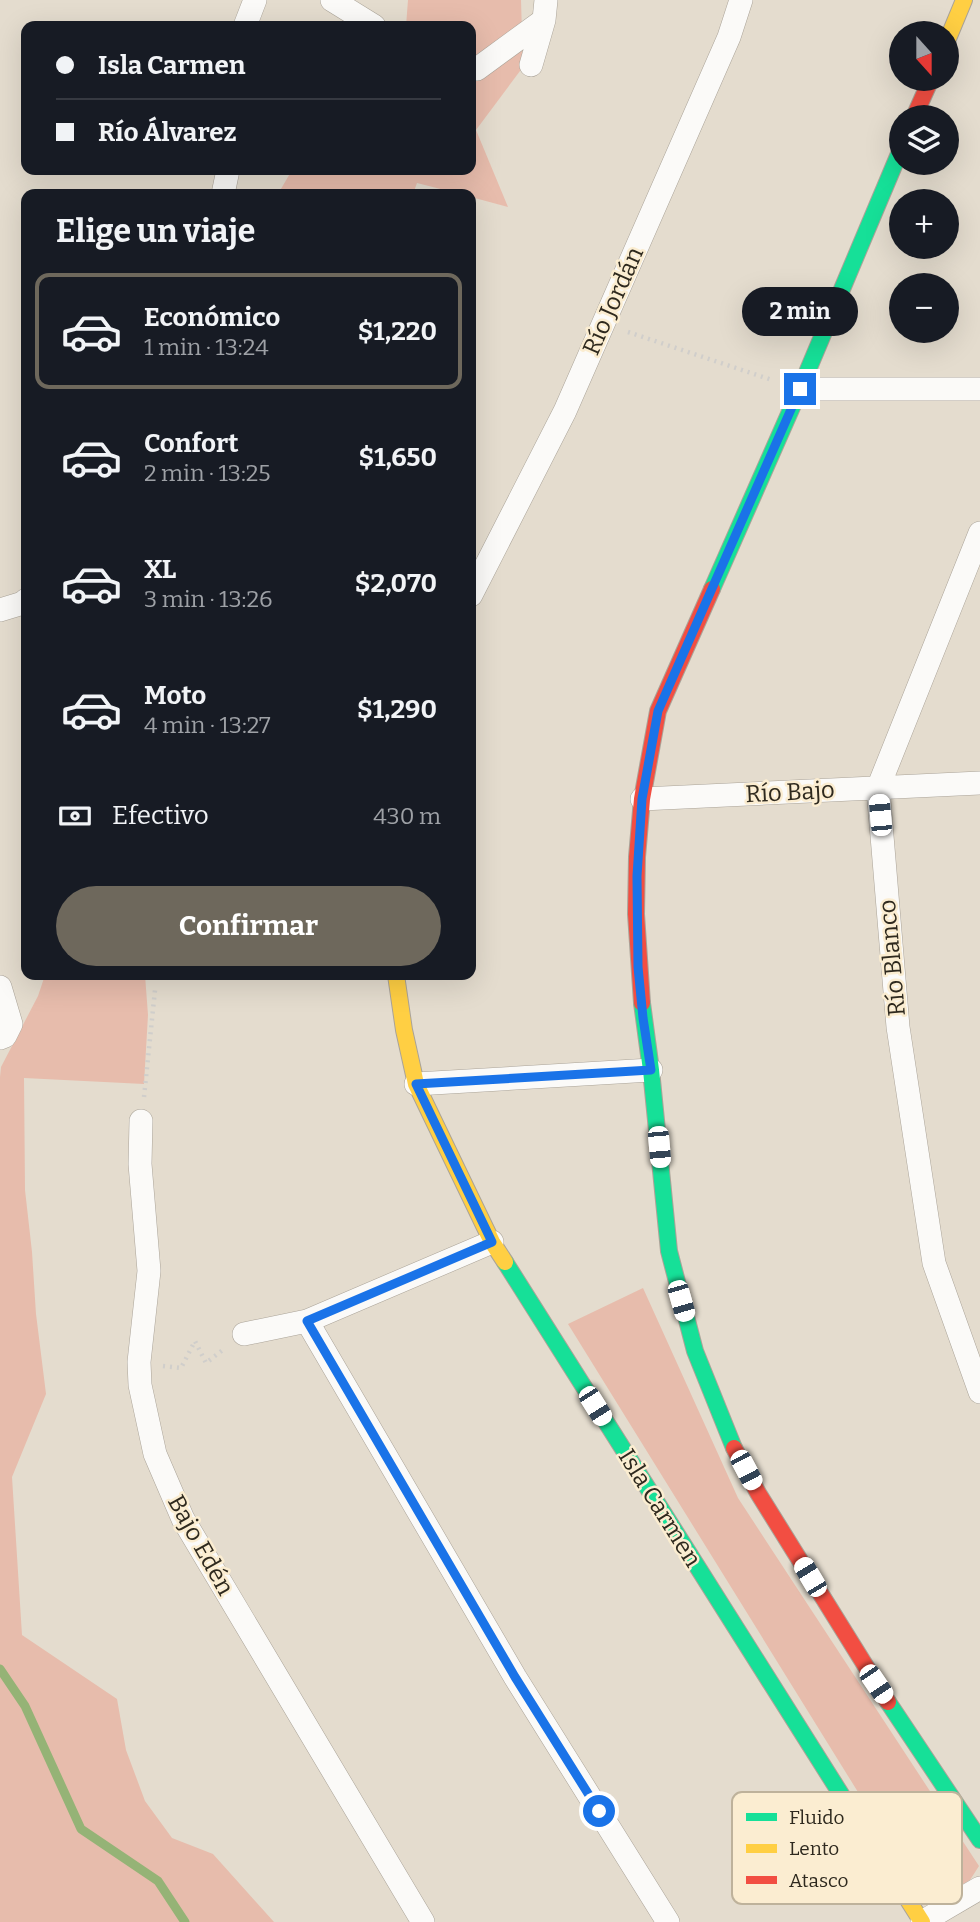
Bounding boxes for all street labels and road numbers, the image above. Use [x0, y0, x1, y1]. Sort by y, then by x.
street label: Río Jordán [577, 243, 649, 359]
street label: Río Bajo [745, 776, 835, 808]
street label: Río Blanco [873, 899, 911, 1017]
street label: Isla Carmen [613, 1444, 707, 1572]
street label: Bajo Edén [162, 1490, 240, 1600]

